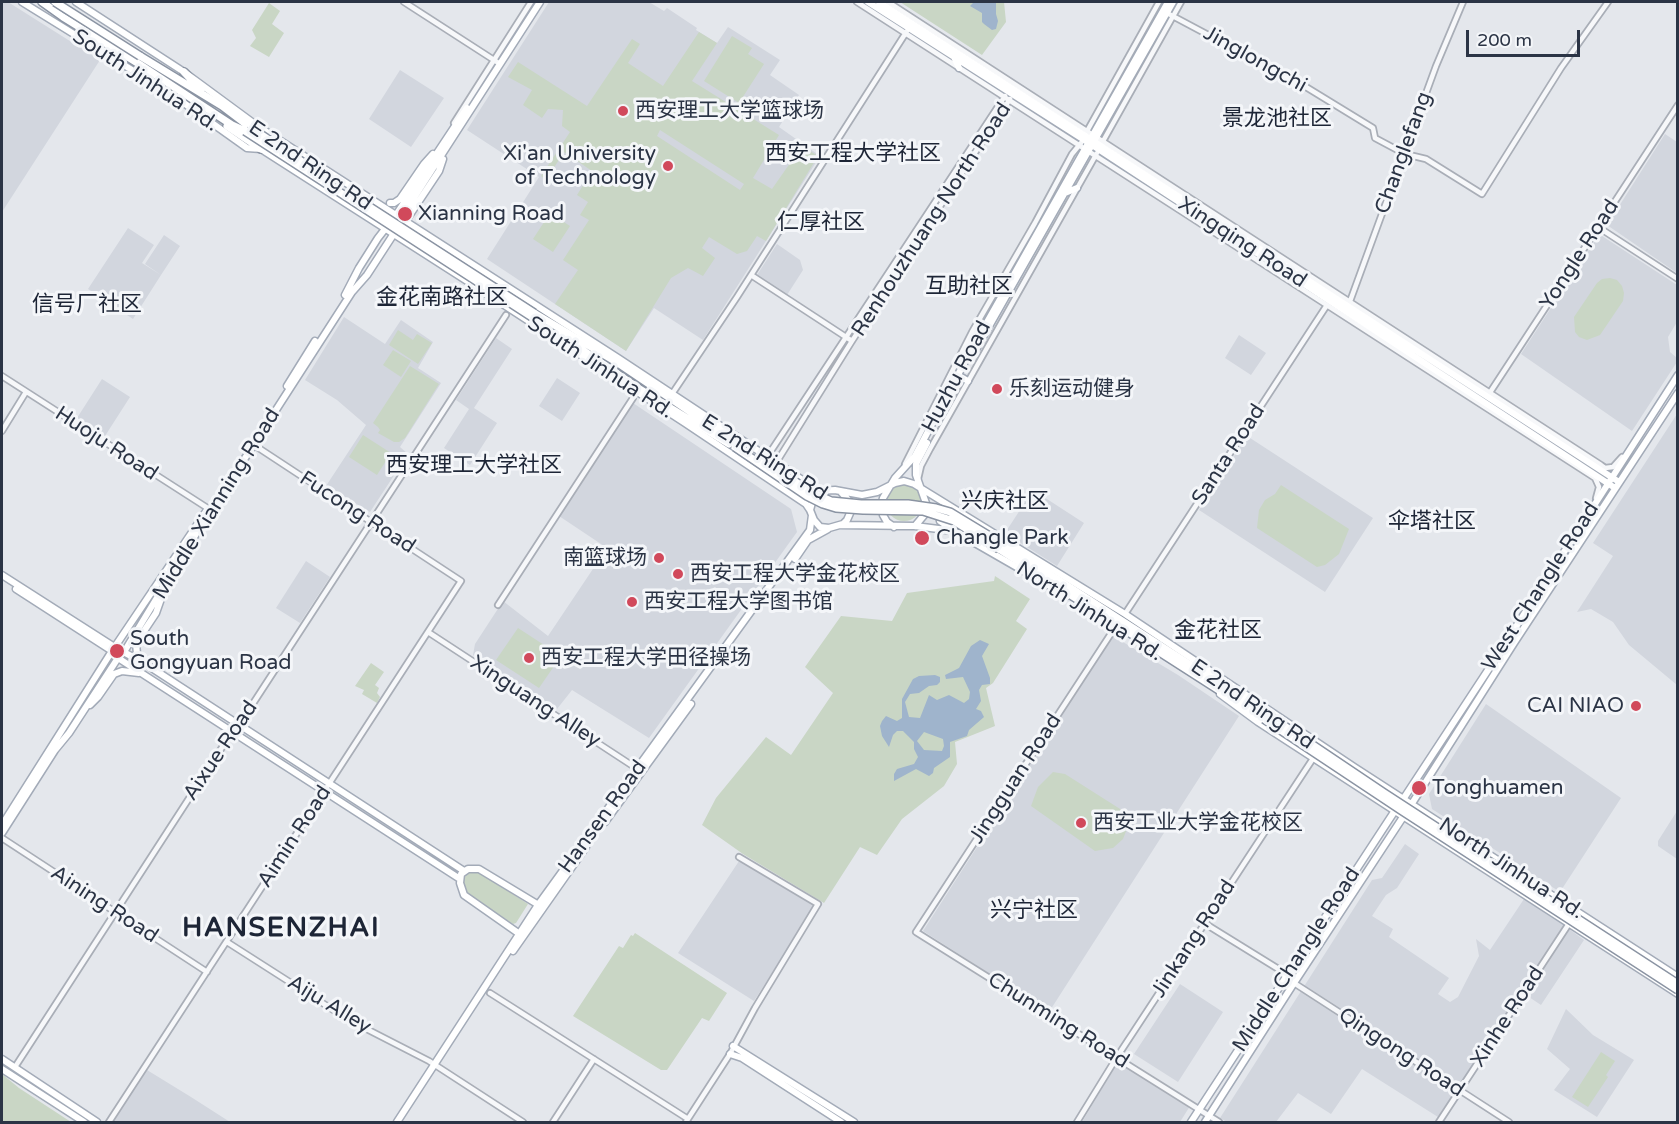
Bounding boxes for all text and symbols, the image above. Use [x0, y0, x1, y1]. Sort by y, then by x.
scale bar [1469, 18, 1583, 56]
street label: Jinglongchi [1199, 21, 1311, 99]
street label: South Jinhua Rd. [67, 24, 223, 138]
text: 200 m [1477, 29, 1532, 51]
street label: Changlefang [1370, 89, 1438, 217]
place label: 西安理工大学篮球场 [635, 98, 824, 124]
street label: Renhouzhuang North Road [847, 98, 1017, 342]
marker: 西安理工大学篮球场 [616, 104, 630, 118]
district label: 景龙池社区 [1222, 106, 1332, 132]
street label: E 2nd Ring Rd [243, 115, 377, 217]
place label: Xi'an University of Technology [503, 141, 656, 191]
district label: 西安工程大学社区 [765, 141, 941, 167]
marker: Xi'an University of Technology [661, 159, 675, 173]
street label: Xingqing Road [1173, 192, 1311, 294]
street label: Yongle Road [1535, 195, 1625, 315]
place label: Xianning Road [418, 201, 564, 227]
marker: Xianning Road [396, 205, 414, 223]
district label: 仁厚社区 [777, 210, 865, 236]
district label: 互助社区 [925, 274, 1013, 300]
district label: 金花南路社区 [376, 285, 508, 311]
district label: 信号厂社区 [32, 292, 142, 318]
street label: South Jinhua Rd. [522, 311, 678, 425]
street label: Huzhu Road [917, 317, 997, 437]
place label: 乐刻运动健身 [1009, 376, 1135, 402]
marker: 乐刻运动健身 [990, 382, 1004, 396]
street label: Santa Road [1187, 400, 1271, 510]
street label: Huoju Road [50, 401, 162, 487]
street label: Middle Xianning Road [148, 404, 286, 604]
street label: E 2nd Ring Rd [697, 409, 831, 507]
district label: 西安理工大学社区 [386, 453, 562, 479]
street label: Fucong Road [294, 466, 420, 560]
district label: 兴庆社区 [961, 489, 1049, 515]
street label: West Changle Road [1477, 498, 1605, 676]
district label: 伞塔社区 [1388, 509, 1476, 535]
place label: Changle Park [936, 525, 1069, 551]
marker: Changle Park [913, 529, 931, 547]
place label: 南篮球场 [563, 545, 647, 571]
marker: 南篮球场 [652, 551, 666, 565]
street label: North Jinhua Rd. [1011, 557, 1167, 667]
place label: 西安工程大学金花校区 [690, 561, 900, 587]
marker: 西安工程大学金花校区 [671, 567, 685, 581]
place label: 西安工程大学图书馆 [644, 589, 833, 615]
marker: 西安工程大学图书馆 [625, 595, 639, 609]
district label: 金花社区 [1174, 618, 1262, 644]
place label: South Gongyuan Road [130, 626, 292, 676]
marker: South Gongyuan Road [108, 642, 126, 660]
place label: 西安工程大学田径操场 [541, 645, 751, 671]
street label: Xinguang Alley [465, 650, 605, 754]
marker: 西安工程大学田径操场 [522, 651, 536, 665]
street label: E 2nd Ring Rd [1185, 654, 1319, 756]
place label: CAI NIAO [1527, 693, 1624, 719]
street label: Aixue Road [178, 696, 264, 806]
marker: CAI NIAO [1629, 699, 1643, 713]
street label: Jingguan Road [965, 709, 1067, 849]
street label: Hansen Road [554, 756, 652, 878]
place label: Tonghuamen [1432, 775, 1564, 801]
marker: Tonghuamen [1410, 779, 1428, 797]
street label: Aimin Road [253, 781, 337, 893]
place label: 西安工业大学金花校区 [1093, 810, 1303, 836]
street label: North Jinhua Rd. [1434, 813, 1588, 925]
marker: 西安工业大学金花校区 [1074, 816, 1088, 830]
street label: Aining Road [46, 861, 162, 949]
street label: Middle Changle Road [1228, 863, 1366, 1057]
street label: Jinkang Road [1147, 875, 1241, 1003]
district label: 兴宁社区 [990, 898, 1078, 924]
district label: HANSENZHAI [182, 913, 380, 945]
street label: Xinhe Road [1466, 962, 1550, 1072]
street label: Chunming Road [983, 967, 1133, 1075]
street label: Aiju Alley [282, 970, 376, 1040]
street label: Qingong Road [1333, 1003, 1469, 1103]

